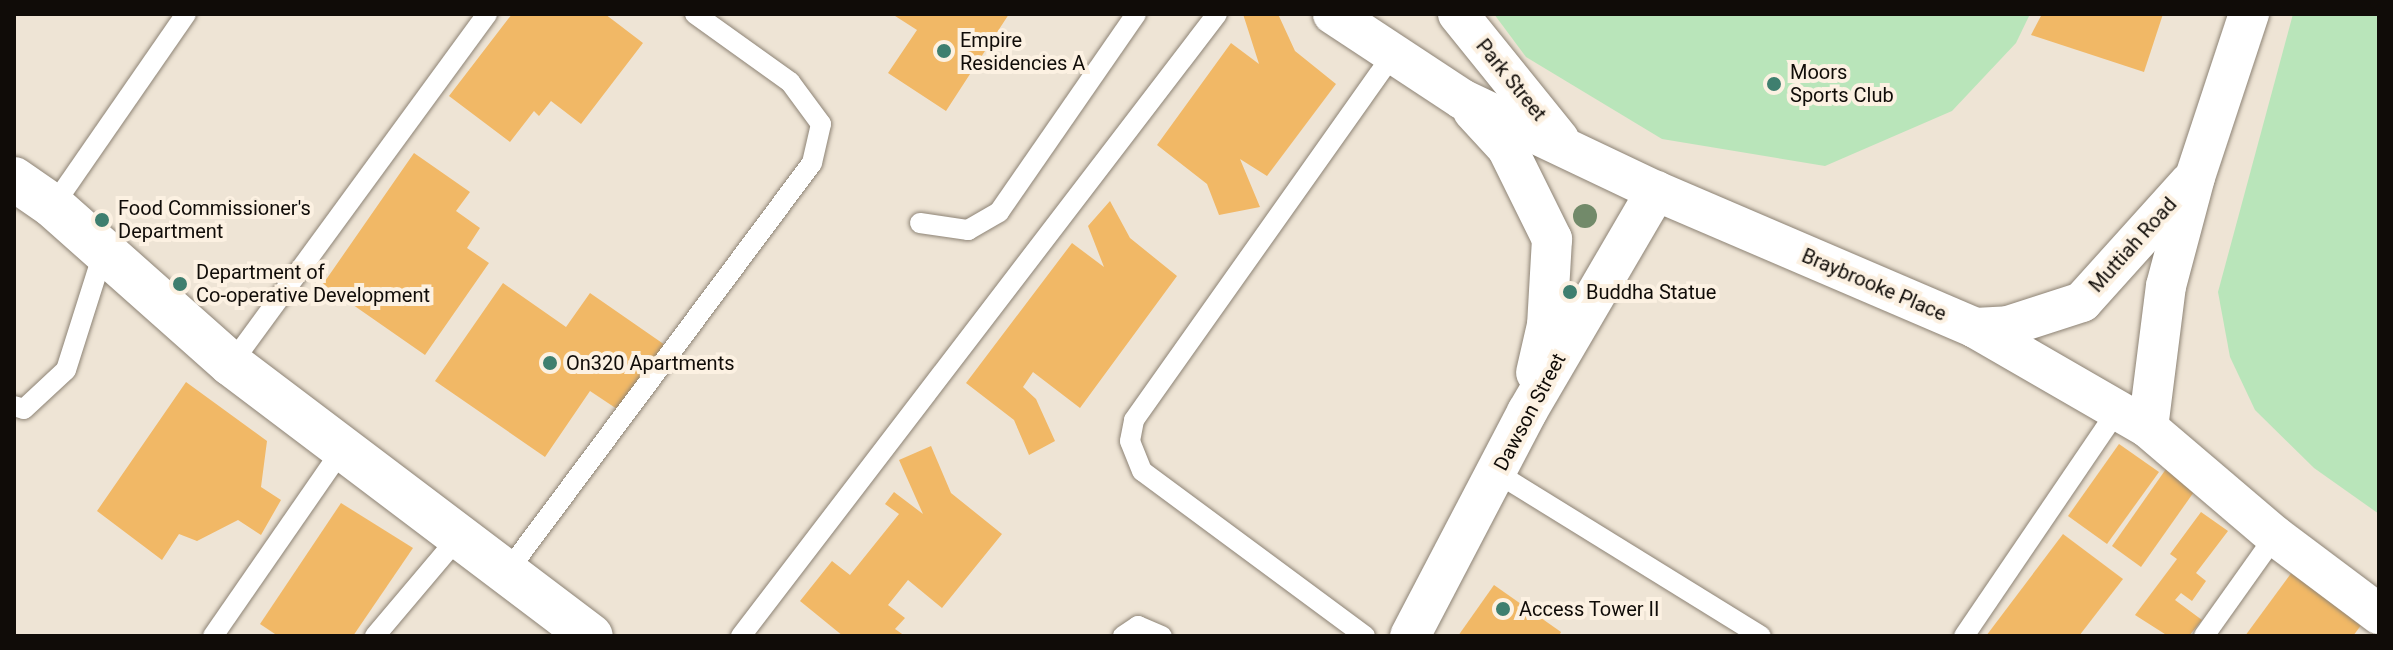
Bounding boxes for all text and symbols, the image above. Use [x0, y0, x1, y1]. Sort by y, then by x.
place label: Empire Residencies A [960, 28, 1085, 75]
street label: Park Street [1471, 34, 1551, 126]
marker: Empire Residencies A [935, 42, 953, 60]
place label: Moors Sports Club [1790, 60, 1894, 107]
marker: Moors Sports Club [1765, 75, 1783, 93]
street label: Muttiah Road [2084, 193, 2182, 297]
place label: Food Commissioner's Department [118, 196, 311, 243]
marker: Food Commissioner's Department [93, 211, 111, 229]
street label: Braybrooke Place [1798, 244, 1950, 326]
place label: Department of Co-operative Development [196, 260, 430, 307]
marker: Department of Co-operative Development [171, 275, 189, 293]
place label: Buddha Statue [1586, 280, 1716, 304]
marker: Buddha Statue [1561, 283, 1579, 301]
street label: Dawson Street [1489, 349, 1571, 475]
place label: On320 Apartments [566, 351, 735, 375]
marker: On320 Apartments [541, 354, 559, 372]
place label: Access Tower II [1519, 597, 1660, 621]
marker: Access Tower II [1494, 600, 1512, 618]

